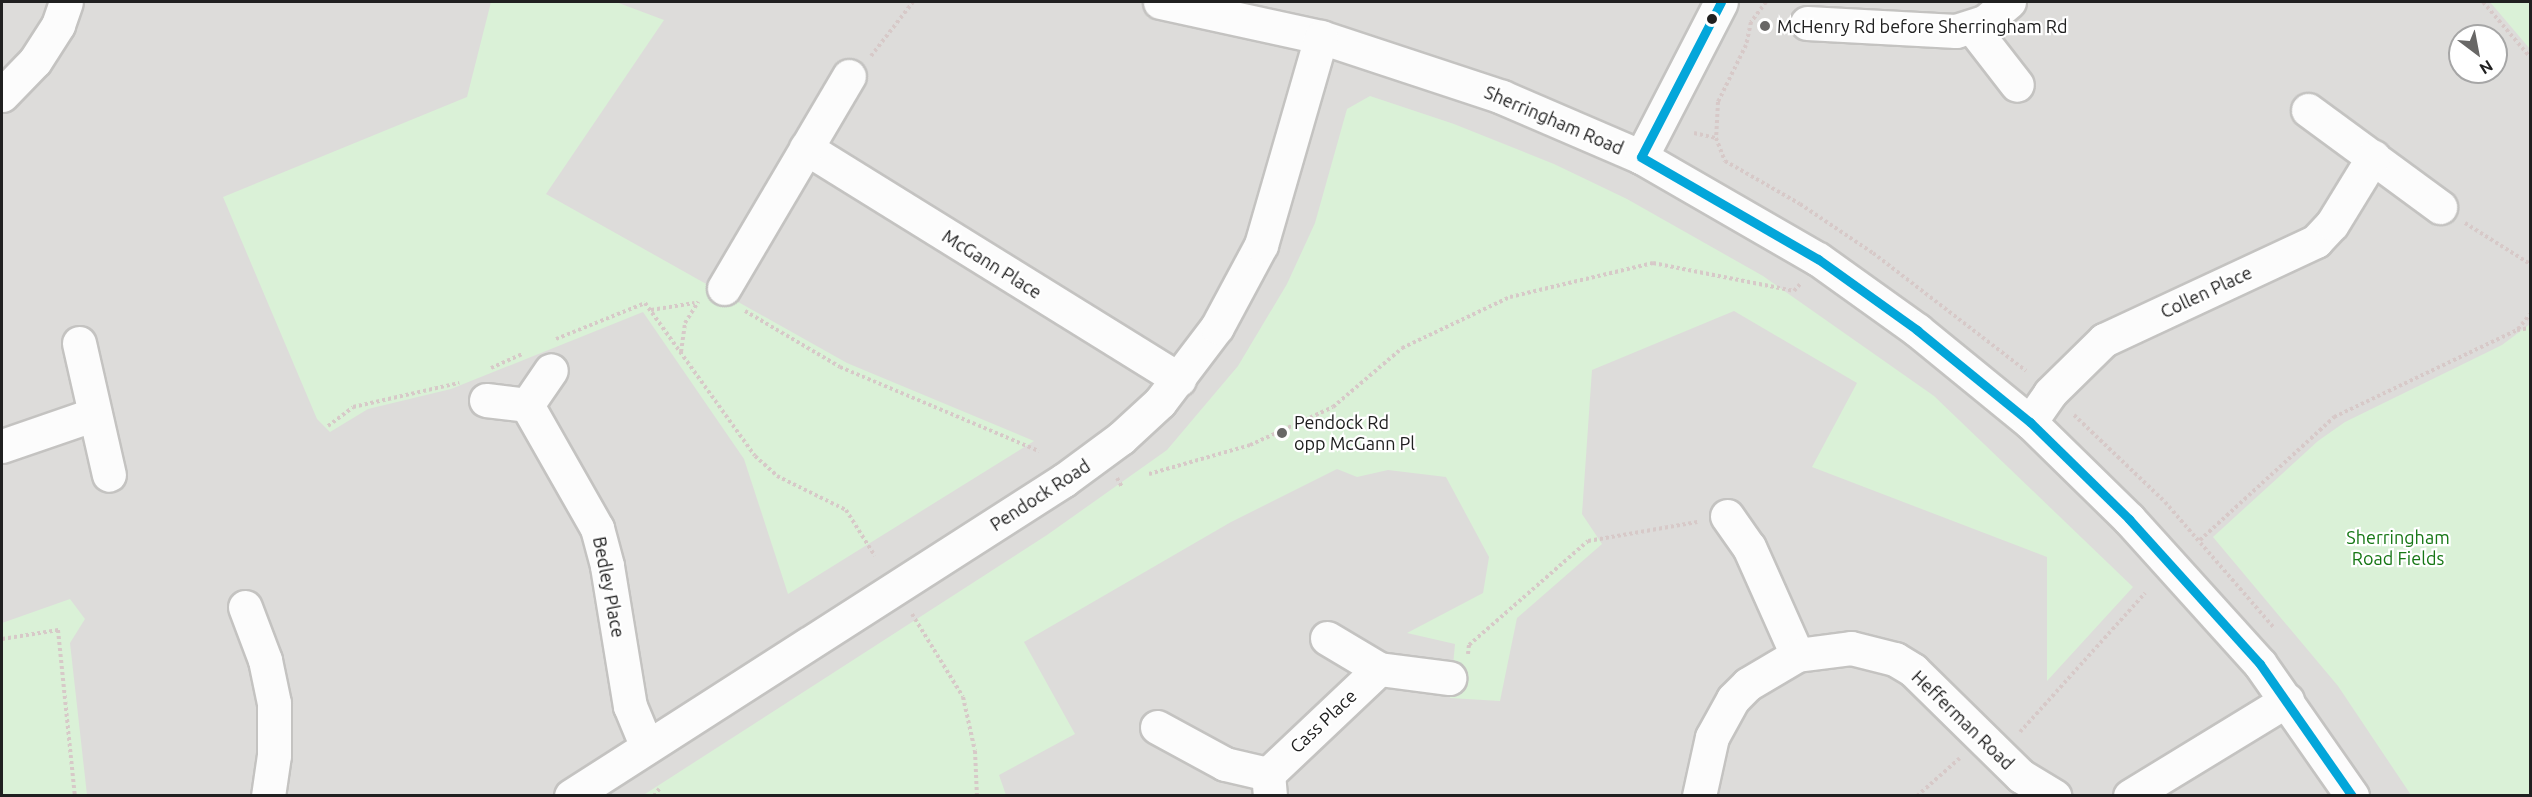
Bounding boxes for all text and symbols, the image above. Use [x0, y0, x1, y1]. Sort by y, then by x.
unlabelled marker [1706, 13, 1718, 25]
place label: McHenry Rd before Sherringham Rd [1777, 15, 2068, 37]
marker: McHenry Rd before Sherringham Rd [1758, 19, 1772, 33]
north arrow [2448, 24, 2508, 84]
text: N [2477, 57, 2496, 78]
street label: Sherringham Road [1481, 81, 1627, 159]
street label: McGann Place [938, 225, 1046, 303]
street label: Collen Place [2157, 261, 2255, 323]
place label: Pendock Rd opp McGann Pl [1294, 412, 1415, 454]
marker: Pendock Rd opp McGann Pl [1275, 426, 1289, 440]
street label: Pendock Road [986, 455, 1094, 535]
park label: Sherringham Road Fields [2346, 527, 2450, 570]
street label: Bedley Place [589, 535, 629, 639]
street label: Hefferman Road [1907, 666, 2019, 774]
street label: Cass Place [1285, 685, 1361, 757]

